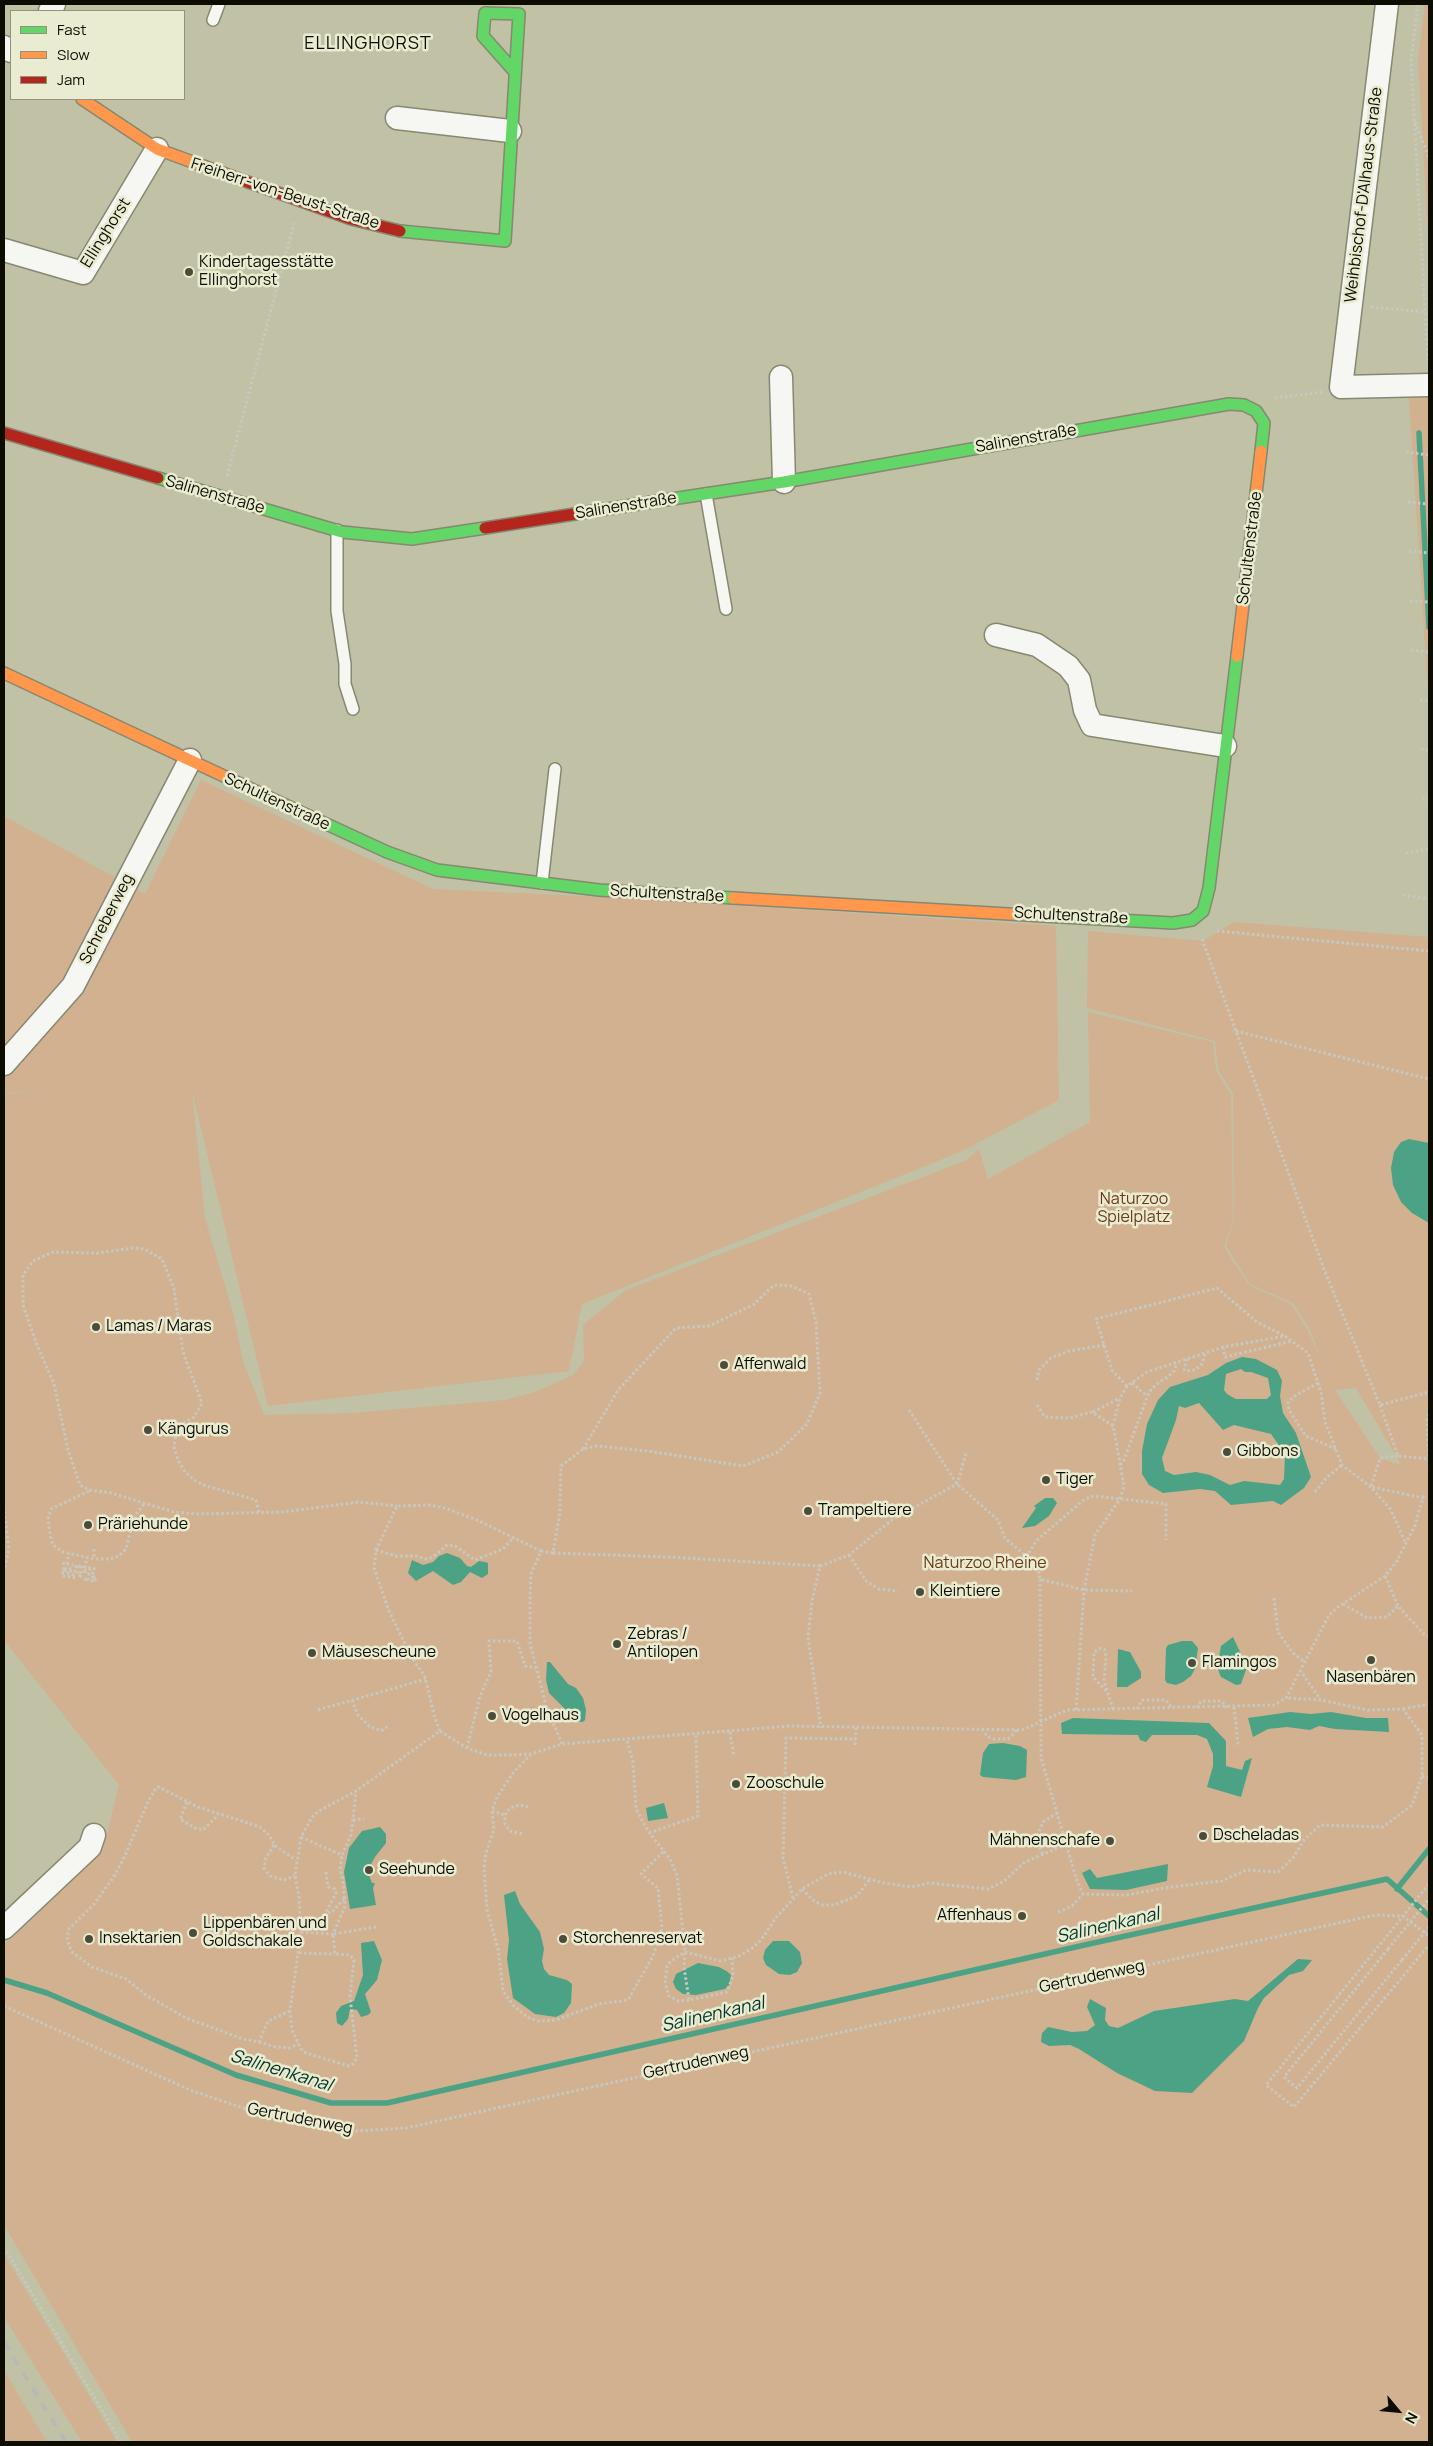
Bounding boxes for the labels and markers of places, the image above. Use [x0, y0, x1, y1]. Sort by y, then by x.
place label: Kindertagesstätte Ellinghorst [199, 253, 334, 291]
marker: Kindertagesstätte Ellinghorst [183, 266, 195, 278]
place label: Lamas / Maras [106, 1317, 212, 1337]
marker: Lamas / Maras [90, 1321, 102, 1333]
place label: Affenwald [734, 1355, 807, 1375]
marker: Affenwald [718, 1359, 730, 1371]
place label: Kängurus [158, 1420, 229, 1440]
marker: Kängurus [142, 1424, 154, 1436]
place label: Gibbons [1237, 1442, 1298, 1462]
marker: Gibbons [1221, 1446, 1233, 1458]
place label: Tiger [1056, 1470, 1094, 1490]
marker: Tiger [1040, 1474, 1052, 1486]
place label: Trampeltiere [818, 1501, 912, 1521]
marker: Trampeltiere [802, 1505, 814, 1517]
place label: Präriehunde [98, 1515, 188, 1535]
marker: Präriehunde [82, 1519, 94, 1531]
place label: Kleintiere [930, 1582, 1000, 1602]
marker: Kleintiere [914, 1586, 926, 1598]
place label: Zebras / Antilopen [627, 1625, 698, 1663]
marker: Zebras / Antilopen [611, 1638, 623, 1650]
place label: Mäusescheune [322, 1643, 436, 1663]
marker: Mäusescheune [306, 1647, 318, 1659]
place label: Flamingos [1202, 1653, 1277, 1673]
marker: Nasenbären [1365, 1654, 1377, 1666]
marker: Flamingos [1186, 1657, 1198, 1669]
place label: Nasenbären [1326, 1668, 1416, 1688]
place label: Vogelhaus [502, 1706, 579, 1726]
marker: Vogelhaus [486, 1710, 498, 1722]
place label: Zooschule [746, 1774, 824, 1794]
marker: Zooschule [730, 1778, 742, 1790]
place label: Dscheladas [1213, 1826, 1299, 1846]
marker: Dscheladas [1197, 1830, 1209, 1842]
place label: Mähnenschafe [990, 1831, 1100, 1851]
marker: Mähnenschafe [1104, 1835, 1116, 1847]
place label: Seehunde [379, 1860, 455, 1880]
marker: Seehunde [363, 1864, 375, 1876]
place label: Affenhaus [937, 1906, 1012, 1926]
marker: Affenhaus [1016, 1910, 1028, 1922]
place label: Lippenbären und Goldschakale [203, 1914, 327, 1952]
marker: Lippenbären und Goldschakale [187, 1927, 199, 1939]
place label: Insektarien [99, 1929, 181, 1949]
place label: Storchenreservat [573, 1929, 702, 1949]
marker: Insektarien [83, 1933, 95, 1945]
marker: Storchenreservat [557, 1933, 569, 1945]

